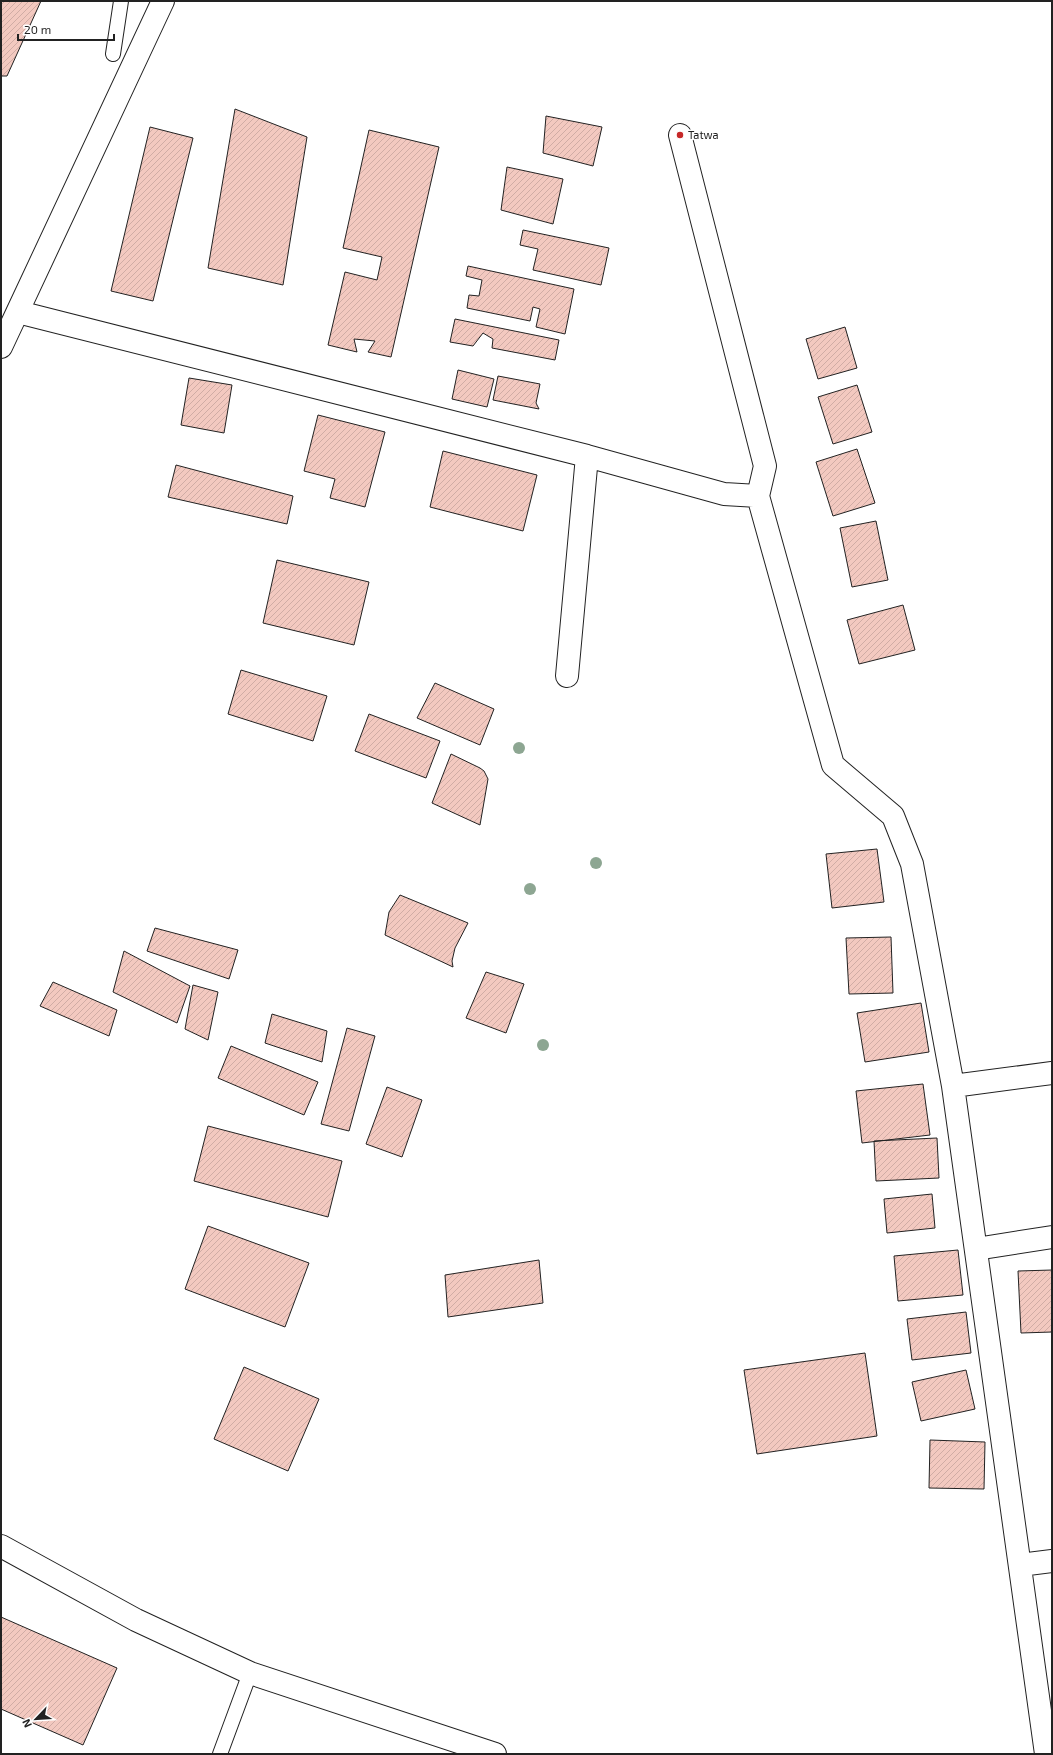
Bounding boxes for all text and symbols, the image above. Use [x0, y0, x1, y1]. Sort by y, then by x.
scale bar [18, 16, 114, 42]
text: 20 m [24, 22, 51, 36]
place label: Tatwa [688, 128, 719, 141]
marker: Tatwa [675, 130, 685, 140]
north arrow [16, 1699, 56, 1739]
text: N [19, 1717, 34, 1730]

